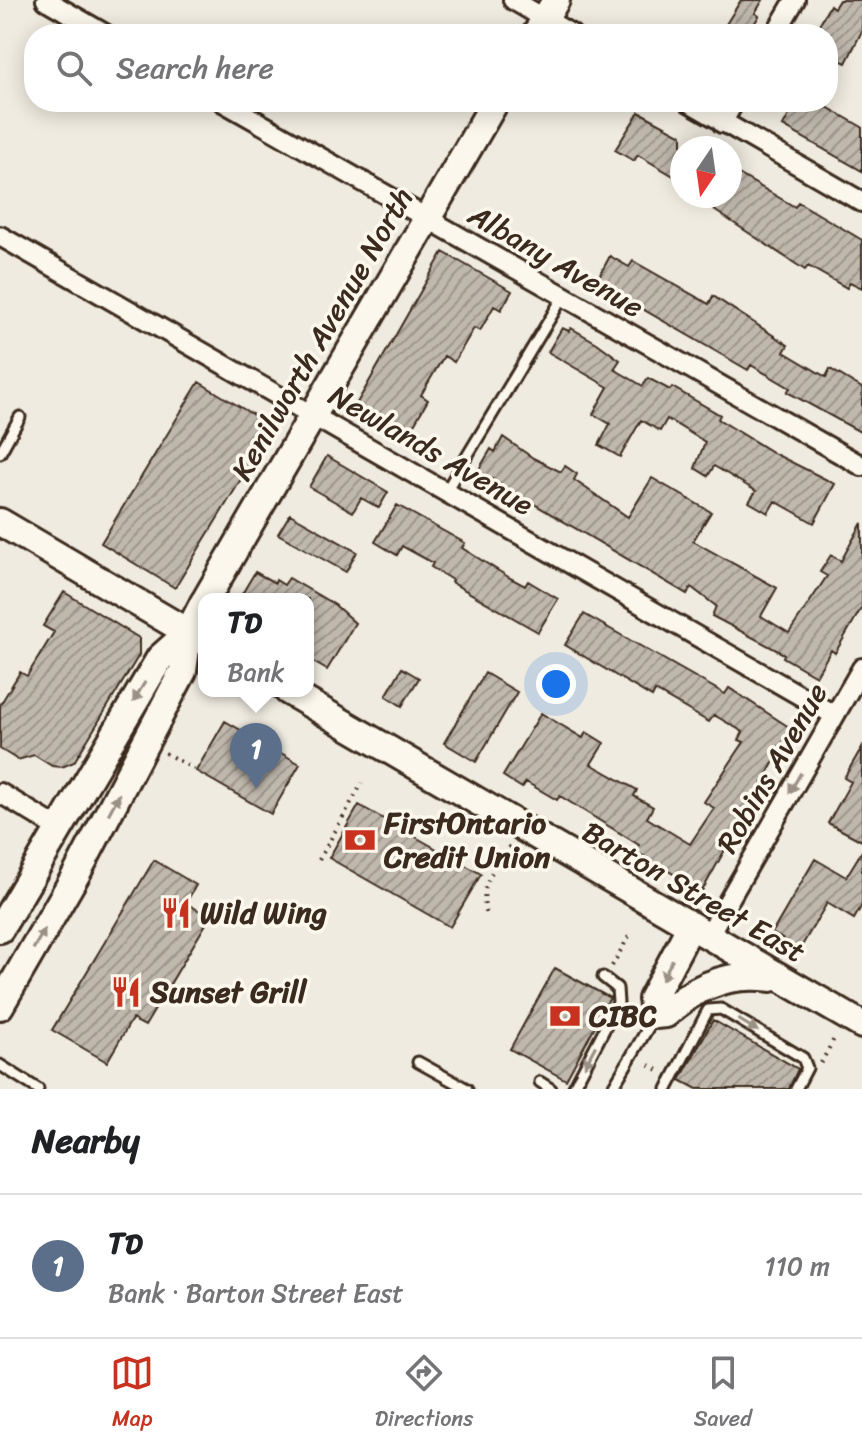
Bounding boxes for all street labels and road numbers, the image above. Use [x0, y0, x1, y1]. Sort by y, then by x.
street label: Kenilworth Avenue North [216, 177, 428, 491]
street label: Albany Avenue [457, 188, 654, 333]
street label: Newlands Avenue [318, 369, 544, 531]
street label: Robins Avenue [701, 672, 843, 864]
street label: Barton Street East [572, 806, 816, 978]

